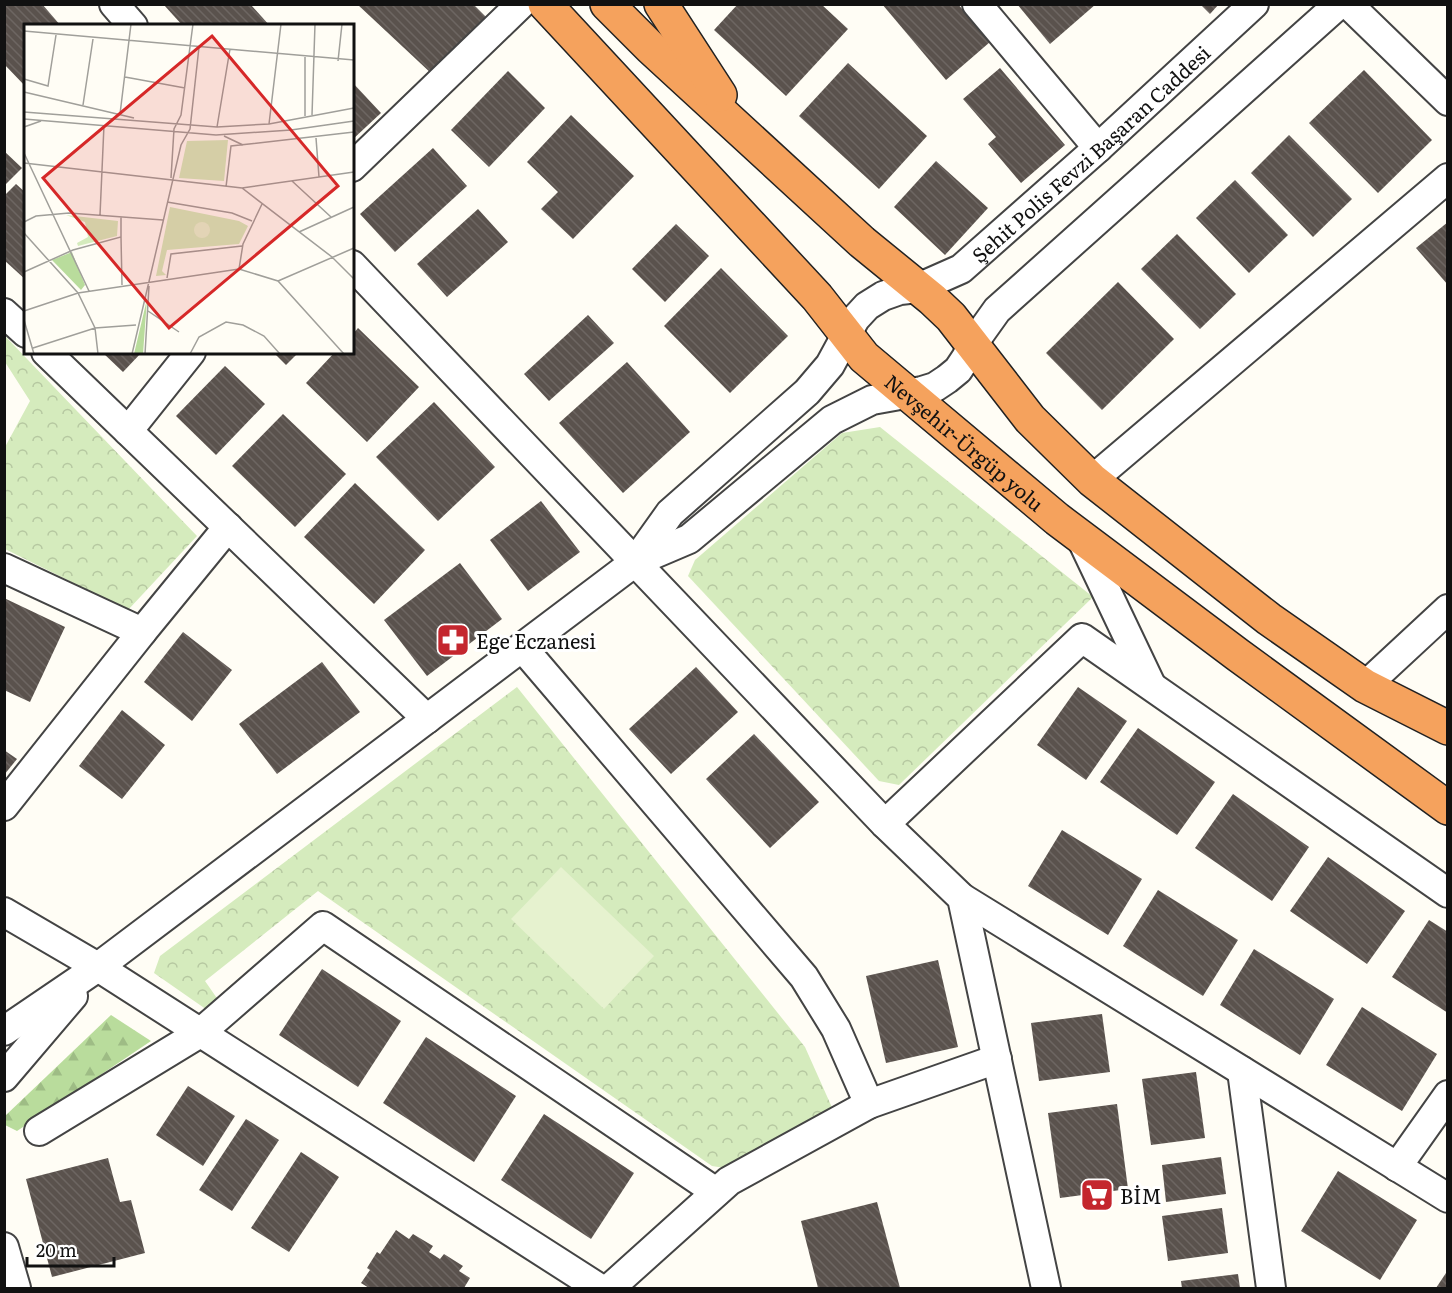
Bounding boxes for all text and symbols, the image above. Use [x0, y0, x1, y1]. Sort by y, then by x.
inset map [24, 24, 354, 354]
street label: Şehit Polis Fevzi Başaran Caddesi [964, 37, 1216, 269]
street label: Nevşehir-Ürgüp yolu [879, 366, 1051, 518]
pharmacy icon: Ege Eczanesi [435, 622, 471, 658]
place label: Ege Eczanesi [476, 625, 596, 655]
supermarket icon: BİM [1079, 1177, 1115, 1213]
place label: BİM [1120, 1180, 1161, 1210]
scale bar [27, 1230, 114, 1268]
text: 20 m [36, 1236, 77, 1263]

